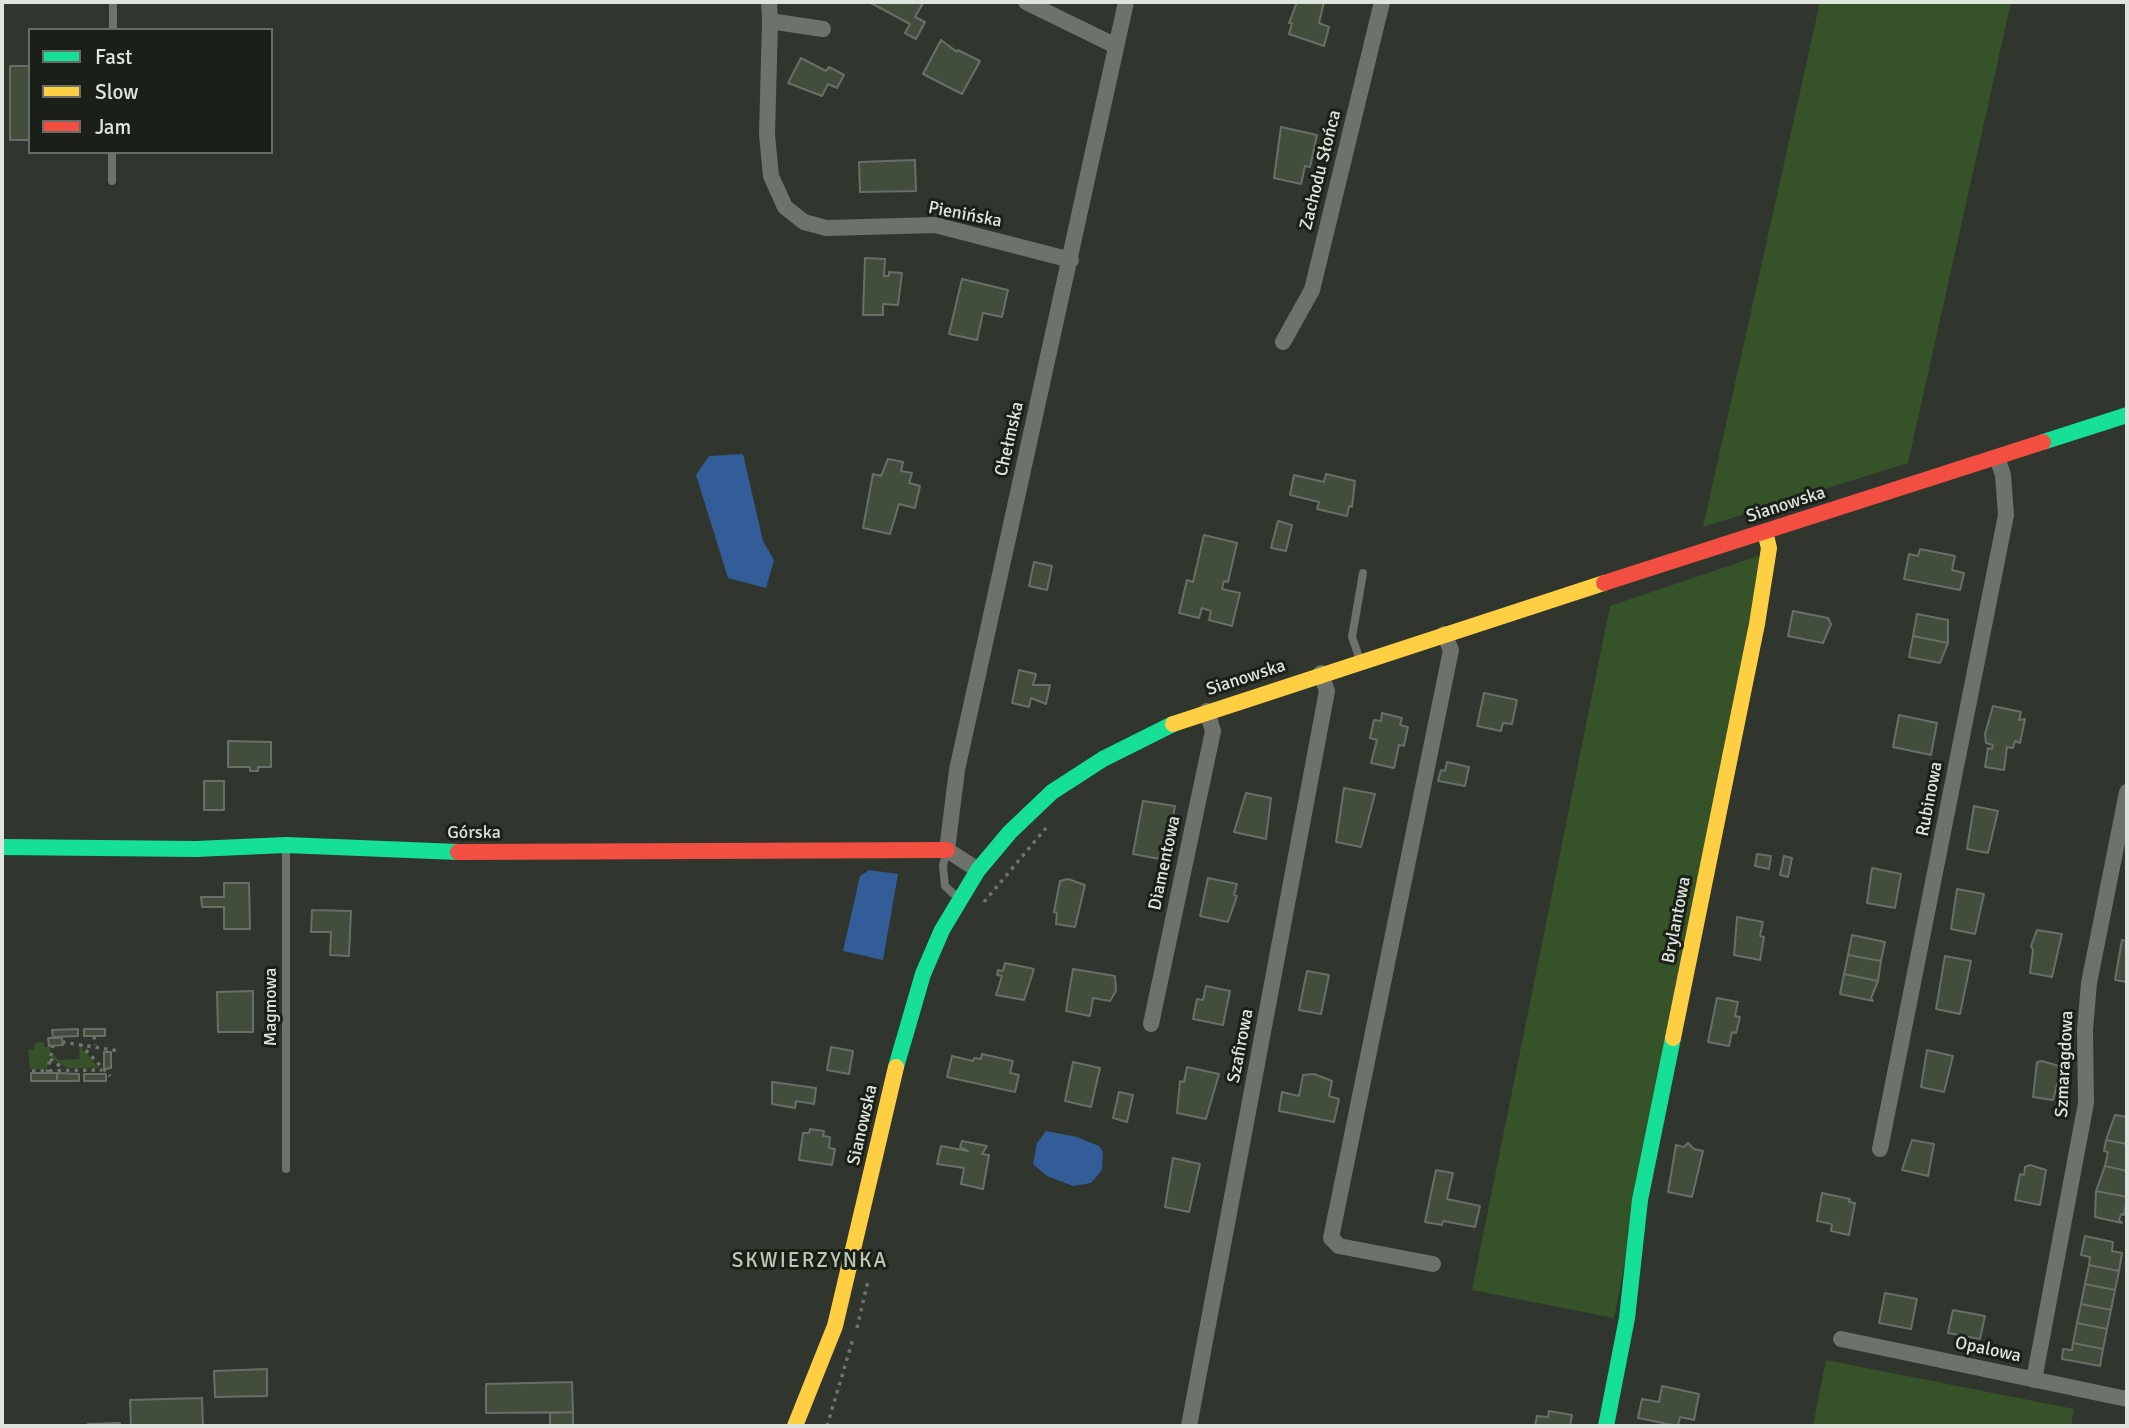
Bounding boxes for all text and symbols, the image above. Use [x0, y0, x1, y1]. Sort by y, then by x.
legend [28, 28, 273, 154]
text: Fast [95, 44, 132, 70]
text: Slow [95, 79, 139, 105]
street label: Zachodu Słońca [1296, 108, 1346, 232]
text: Jam [95, 114, 131, 140]
street label: Pienińska [926, 197, 1004, 233]
street label: Chełmska [991, 400, 1029, 478]
street label: Sianowska [1744, 482, 1828, 528]
street label: Sianowska [1204, 655, 1288, 701]
street label: Rubinowa [1912, 760, 1948, 838]
street label: Diamentowa [1144, 814, 1186, 912]
street label: Górska [447, 822, 501, 844]
street label: Brylantowa [1658, 875, 1696, 965]
street label: Magmowa [260, 968, 282, 1046]
street label: Szafirowa [1223, 1007, 1259, 1085]
street label: Szmaragdowa [2051, 1010, 2079, 1118]
street label: Sianowska [843, 1083, 883, 1167]
district label: SKWIERZYNKA [733, 1248, 887, 1274]
street label: Opalowa [1953, 1332, 2023, 1368]

